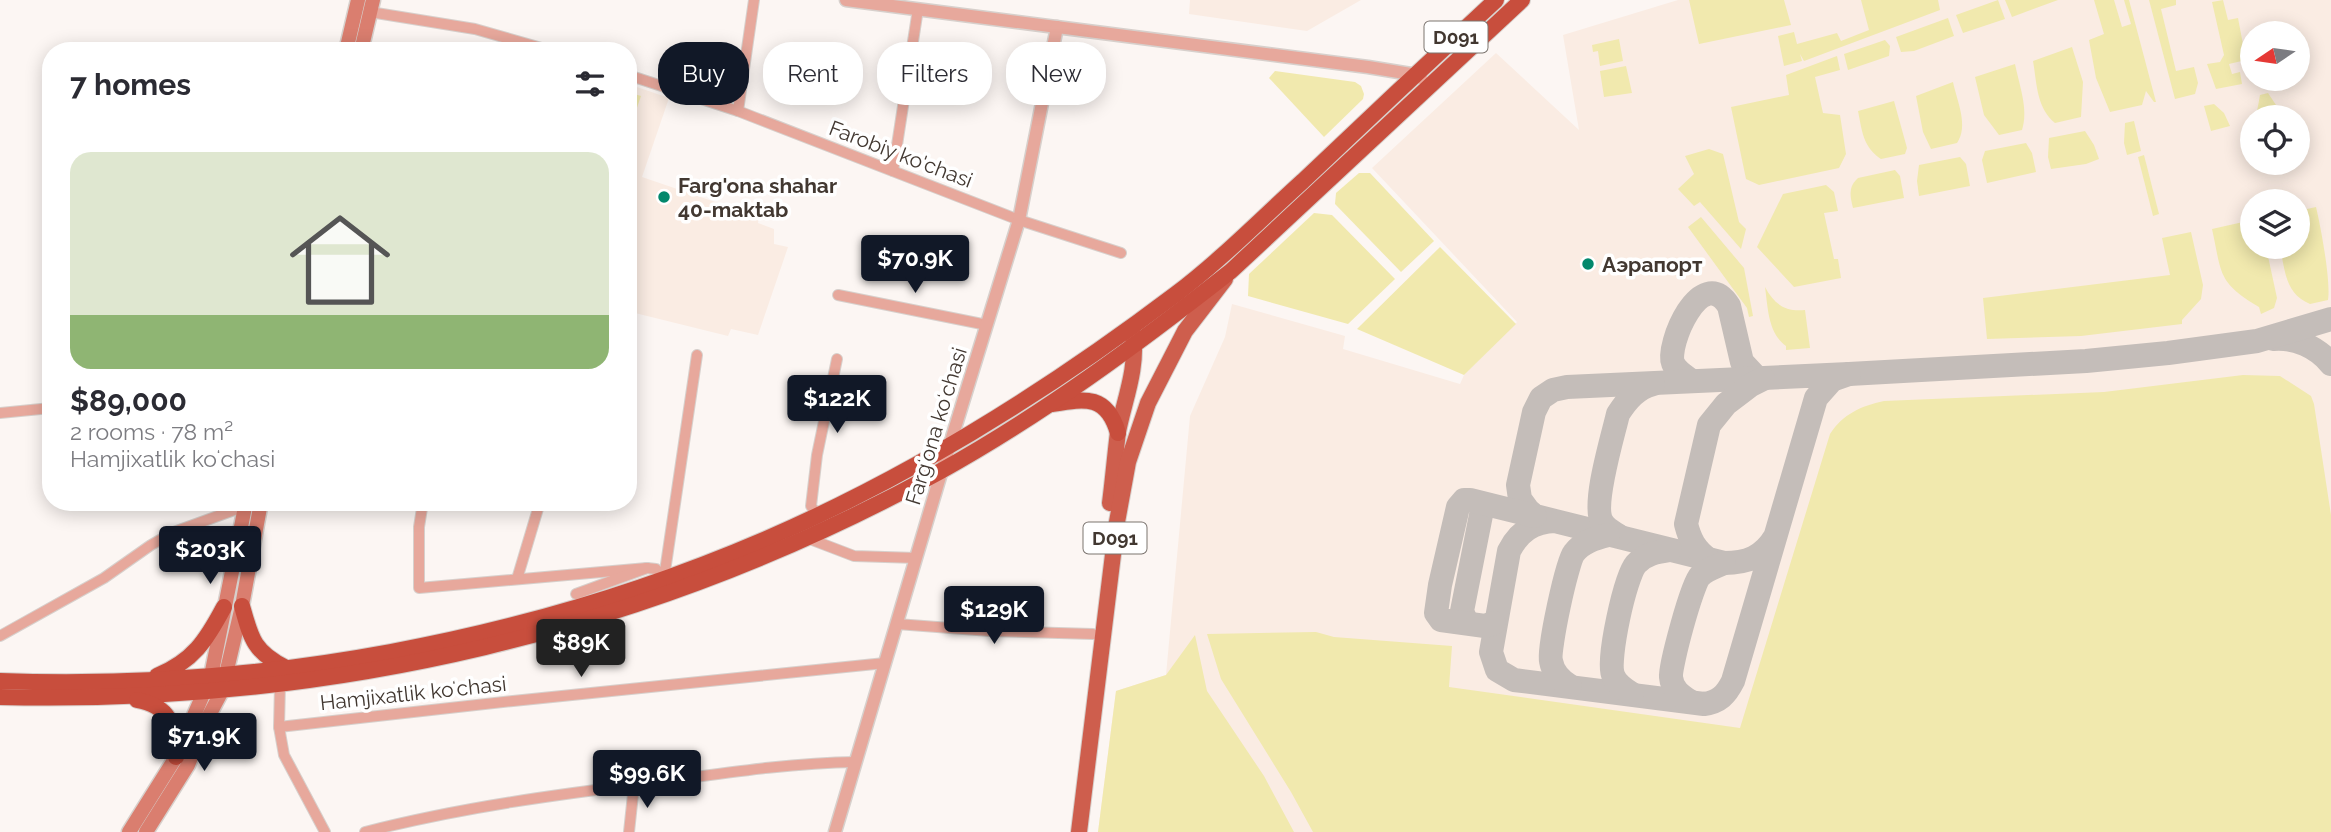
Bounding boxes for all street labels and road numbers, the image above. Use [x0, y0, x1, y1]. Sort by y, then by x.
road number: D091 [1424, 22, 1488, 52]
street label: Farobiy ko'chasi [826, 115, 976, 193]
street label: Fargʻona koʻchasi [900, 344, 972, 508]
road number: D091 [1084, 523, 1146, 554]
street label: Hamjixatlik koʻchasi [319, 671, 507, 715]

